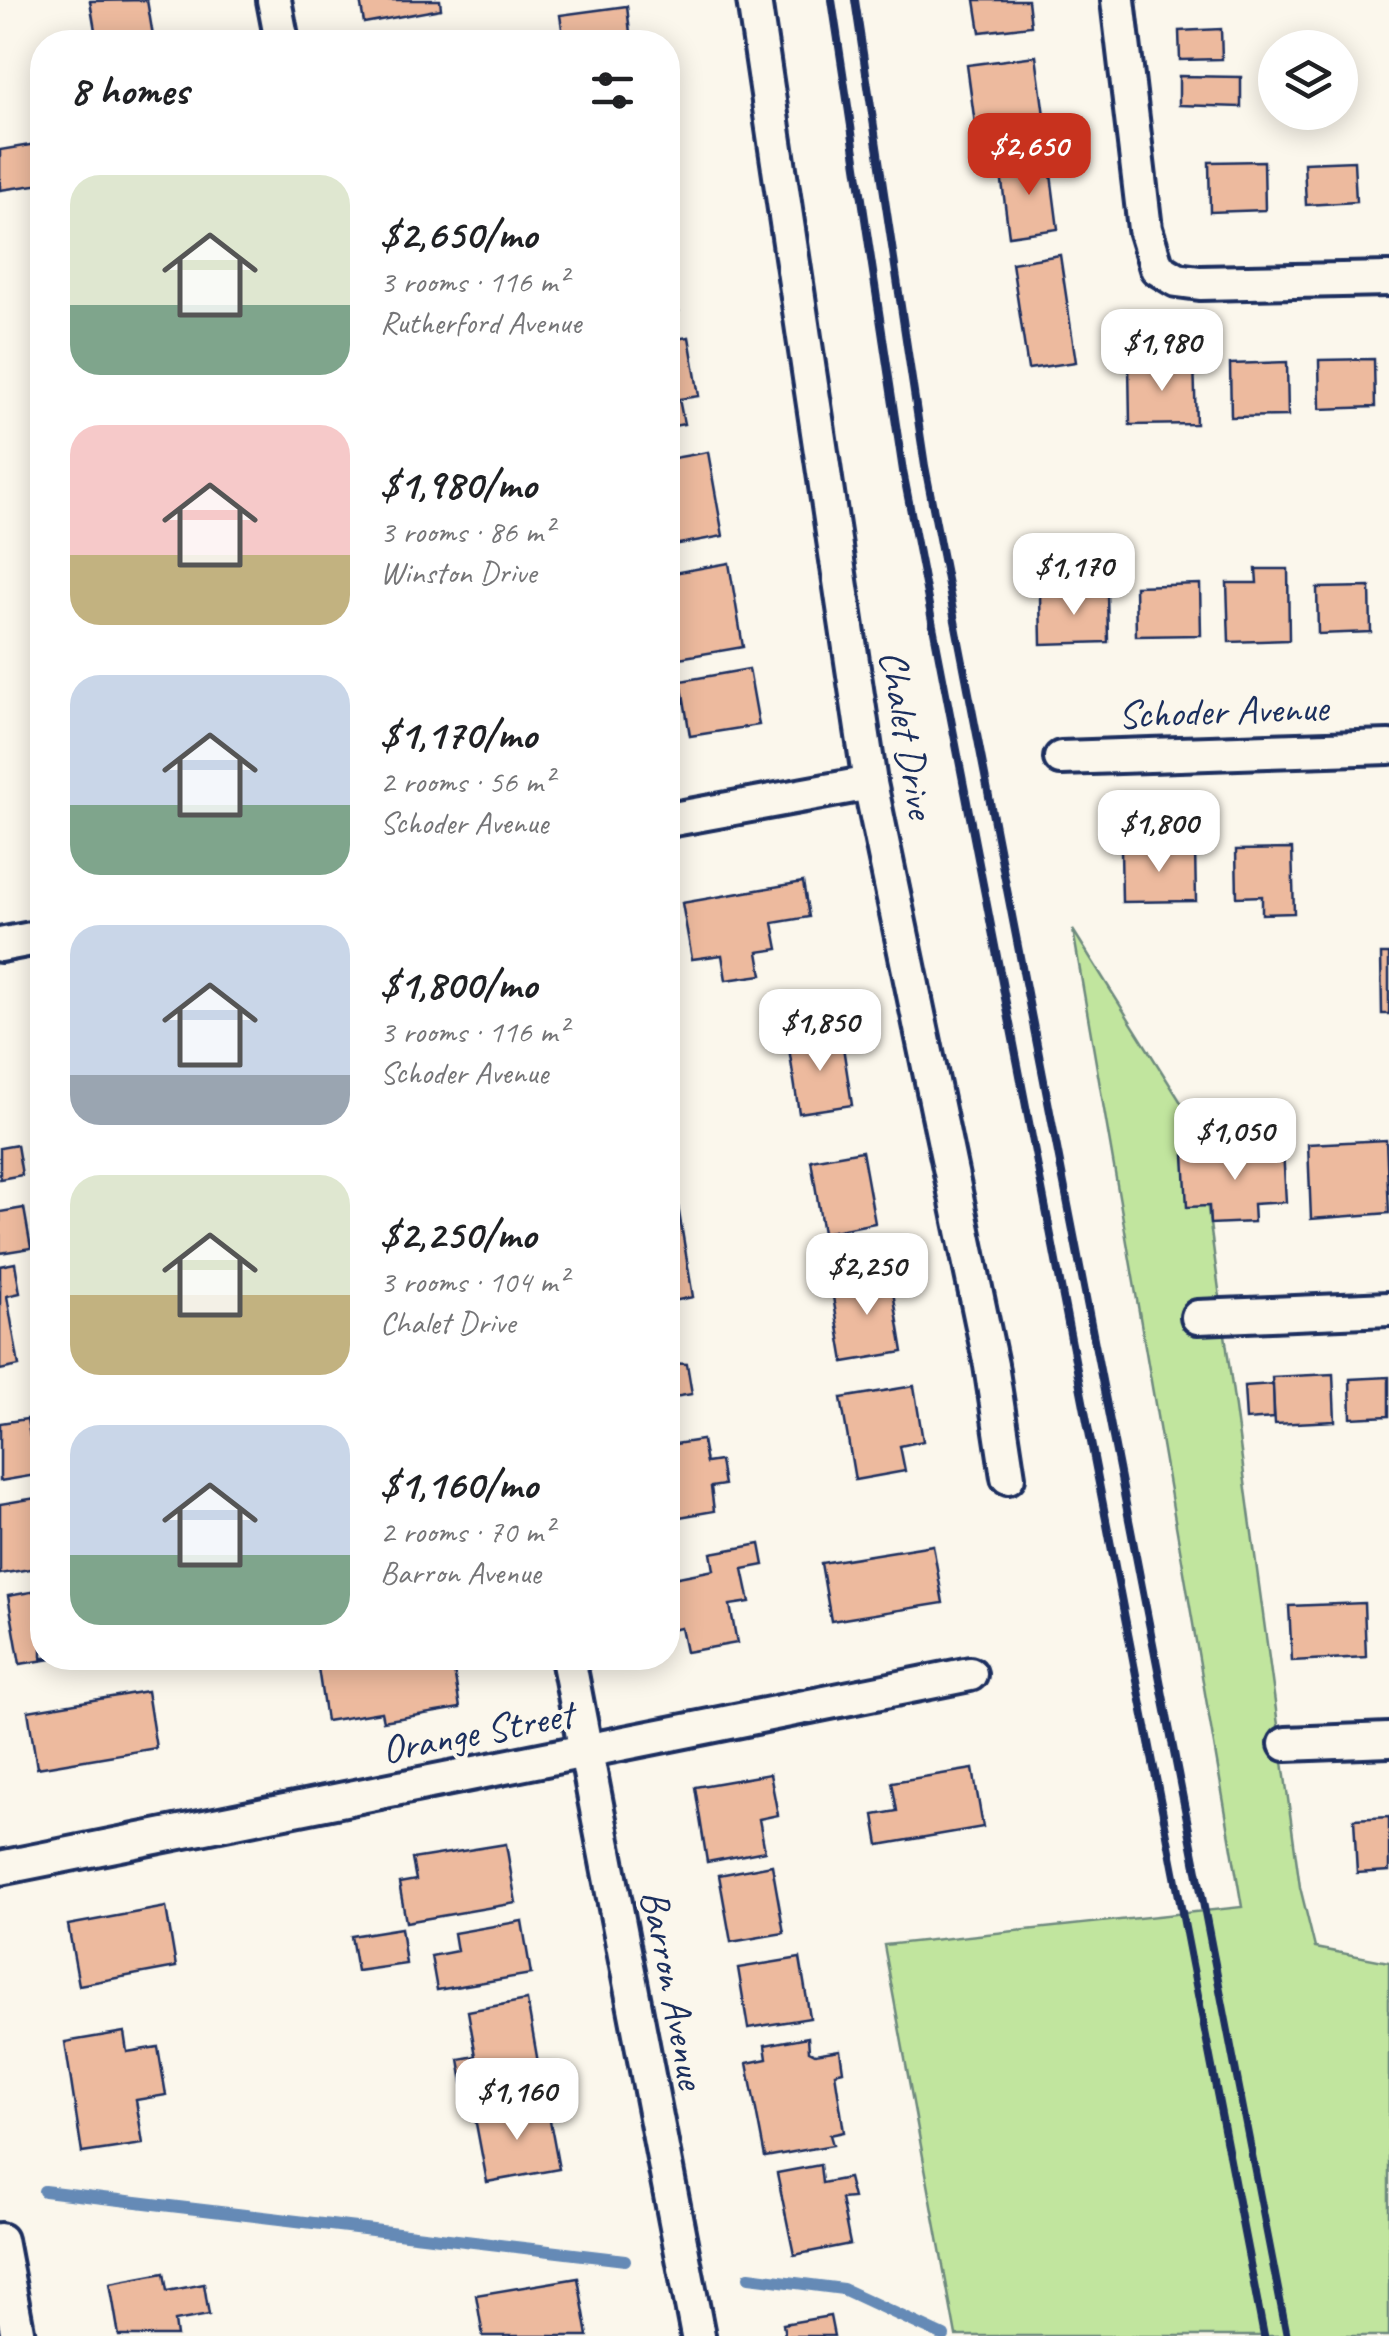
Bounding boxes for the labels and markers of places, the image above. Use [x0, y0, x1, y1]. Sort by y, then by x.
pin: $2,650 [948, 113, 1110, 198]
pin: $1,980 [1081, 309, 1243, 394]
pin: $1,170 [993, 533, 1155, 618]
pin: $1,800 [1078, 790, 1240, 875]
pin: $1,850 [739, 989, 901, 1074]
pin: $1,050 [1154, 1098, 1316, 1183]
pin: $2,250 [786, 1233, 948, 1318]
pin: $1,160 [436, 2058, 598, 2143]

